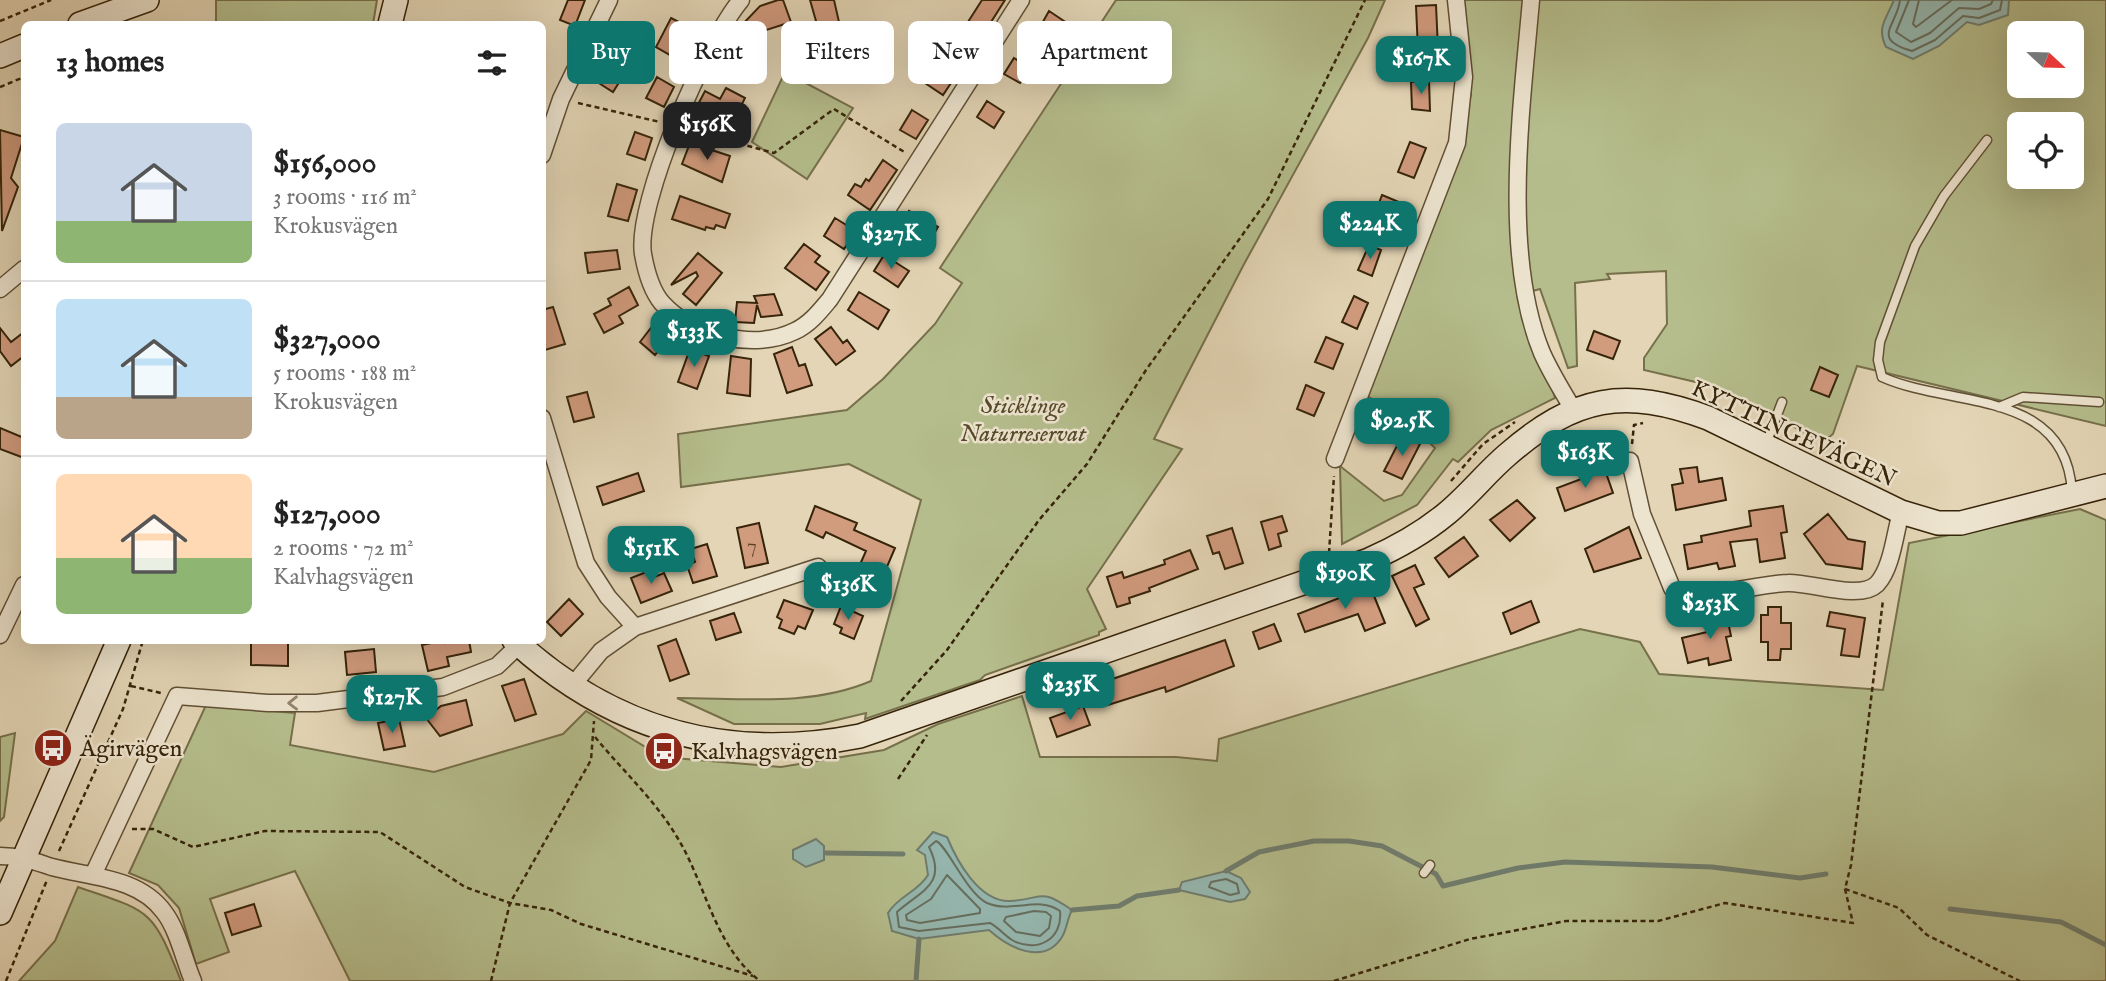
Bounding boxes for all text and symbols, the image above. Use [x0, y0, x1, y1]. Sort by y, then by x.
chip: Buy [567, 21, 655, 84]
chip: Rent [669, 21, 767, 84]
chip: Filters [781, 21, 894, 84]
chip: New [908, 21, 1003, 84]
chip: Apartment [1017, 21, 1172, 84]
north arrow [2007, 21, 2084, 98]
map controls [2007, 21, 2084, 189]
pin: $167K [1372, 36, 1470, 96]
text: 13 homes [56, 44, 164, 82]
icon: filters [473, 44, 511, 82]
text: $167K [1392, 44, 1450, 73]
pin: $156K [658, 102, 756, 162]
text: $156K [679, 110, 735, 139]
button: locate [2007, 112, 2084, 189]
text: $156,000 [273, 145, 376, 183]
icon: home [112, 151, 196, 235]
text: 3 rooms · 116 m² [273, 183, 417, 212]
pin: $224K [1321, 202, 1419, 261]
text: $224K [1339, 209, 1401, 238]
text: Krokusvägen [273, 212, 398, 241]
pin: $327K [842, 212, 940, 271]
text: $327K [861, 219, 921, 248]
pin: $133K [645, 310, 743, 369]
text: $133K [666, 317, 722, 346]
text: $327,000 [273, 321, 381, 359]
icon: home [112, 327, 196, 411]
text: 5 rooms · 188 m² [273, 359, 416, 388]
street label: KYTTINGEVÄGEN [1686, 373, 1901, 496]
text: Krokusvägen [273, 388, 398, 417]
park label: Sticklinge Naturreservat [960, 391, 1087, 450]
pin: $92.5K [1345, 398, 1459, 458]
text: $92.5K [1370, 406, 1434, 435]
pin: $163K [1536, 430, 1634, 490]
text: $163K [1557, 438, 1613, 467]
text: $127,000 [273, 496, 381, 534]
icon: home [112, 502, 196, 586]
pin: $151K [602, 526, 700, 586]
house number: 7 [747, 533, 757, 560]
text: 2 rooms · 72 m² [273, 534, 414, 563]
text: $151K [624, 534, 678, 563]
pin: $190K [1296, 552, 1394, 611]
text: $190K [1315, 559, 1375, 588]
pin: $136K [799, 562, 897, 622]
text: Kalvhagsvägen [273, 563, 414, 592]
text: $136K [820, 570, 876, 599]
pin: $253K [1661, 582, 1759, 641]
text: $253K [1681, 589, 1739, 618]
pin: $235K [1021, 662, 1119, 722]
text: $235K [1041, 670, 1099, 699]
pin: $127K [343, 676, 441, 735]
text: $127K [362, 683, 422, 712]
one-way arrow [287, 695, 298, 711]
bus stop icon: Ägirvägen [32, 727, 74, 769]
bus stop icon: Kalvhagsvägen [643, 730, 685, 772]
place label: Ägirvägen [79, 734, 182, 765]
place label: Kalvhagsvägen [691, 737, 838, 768]

